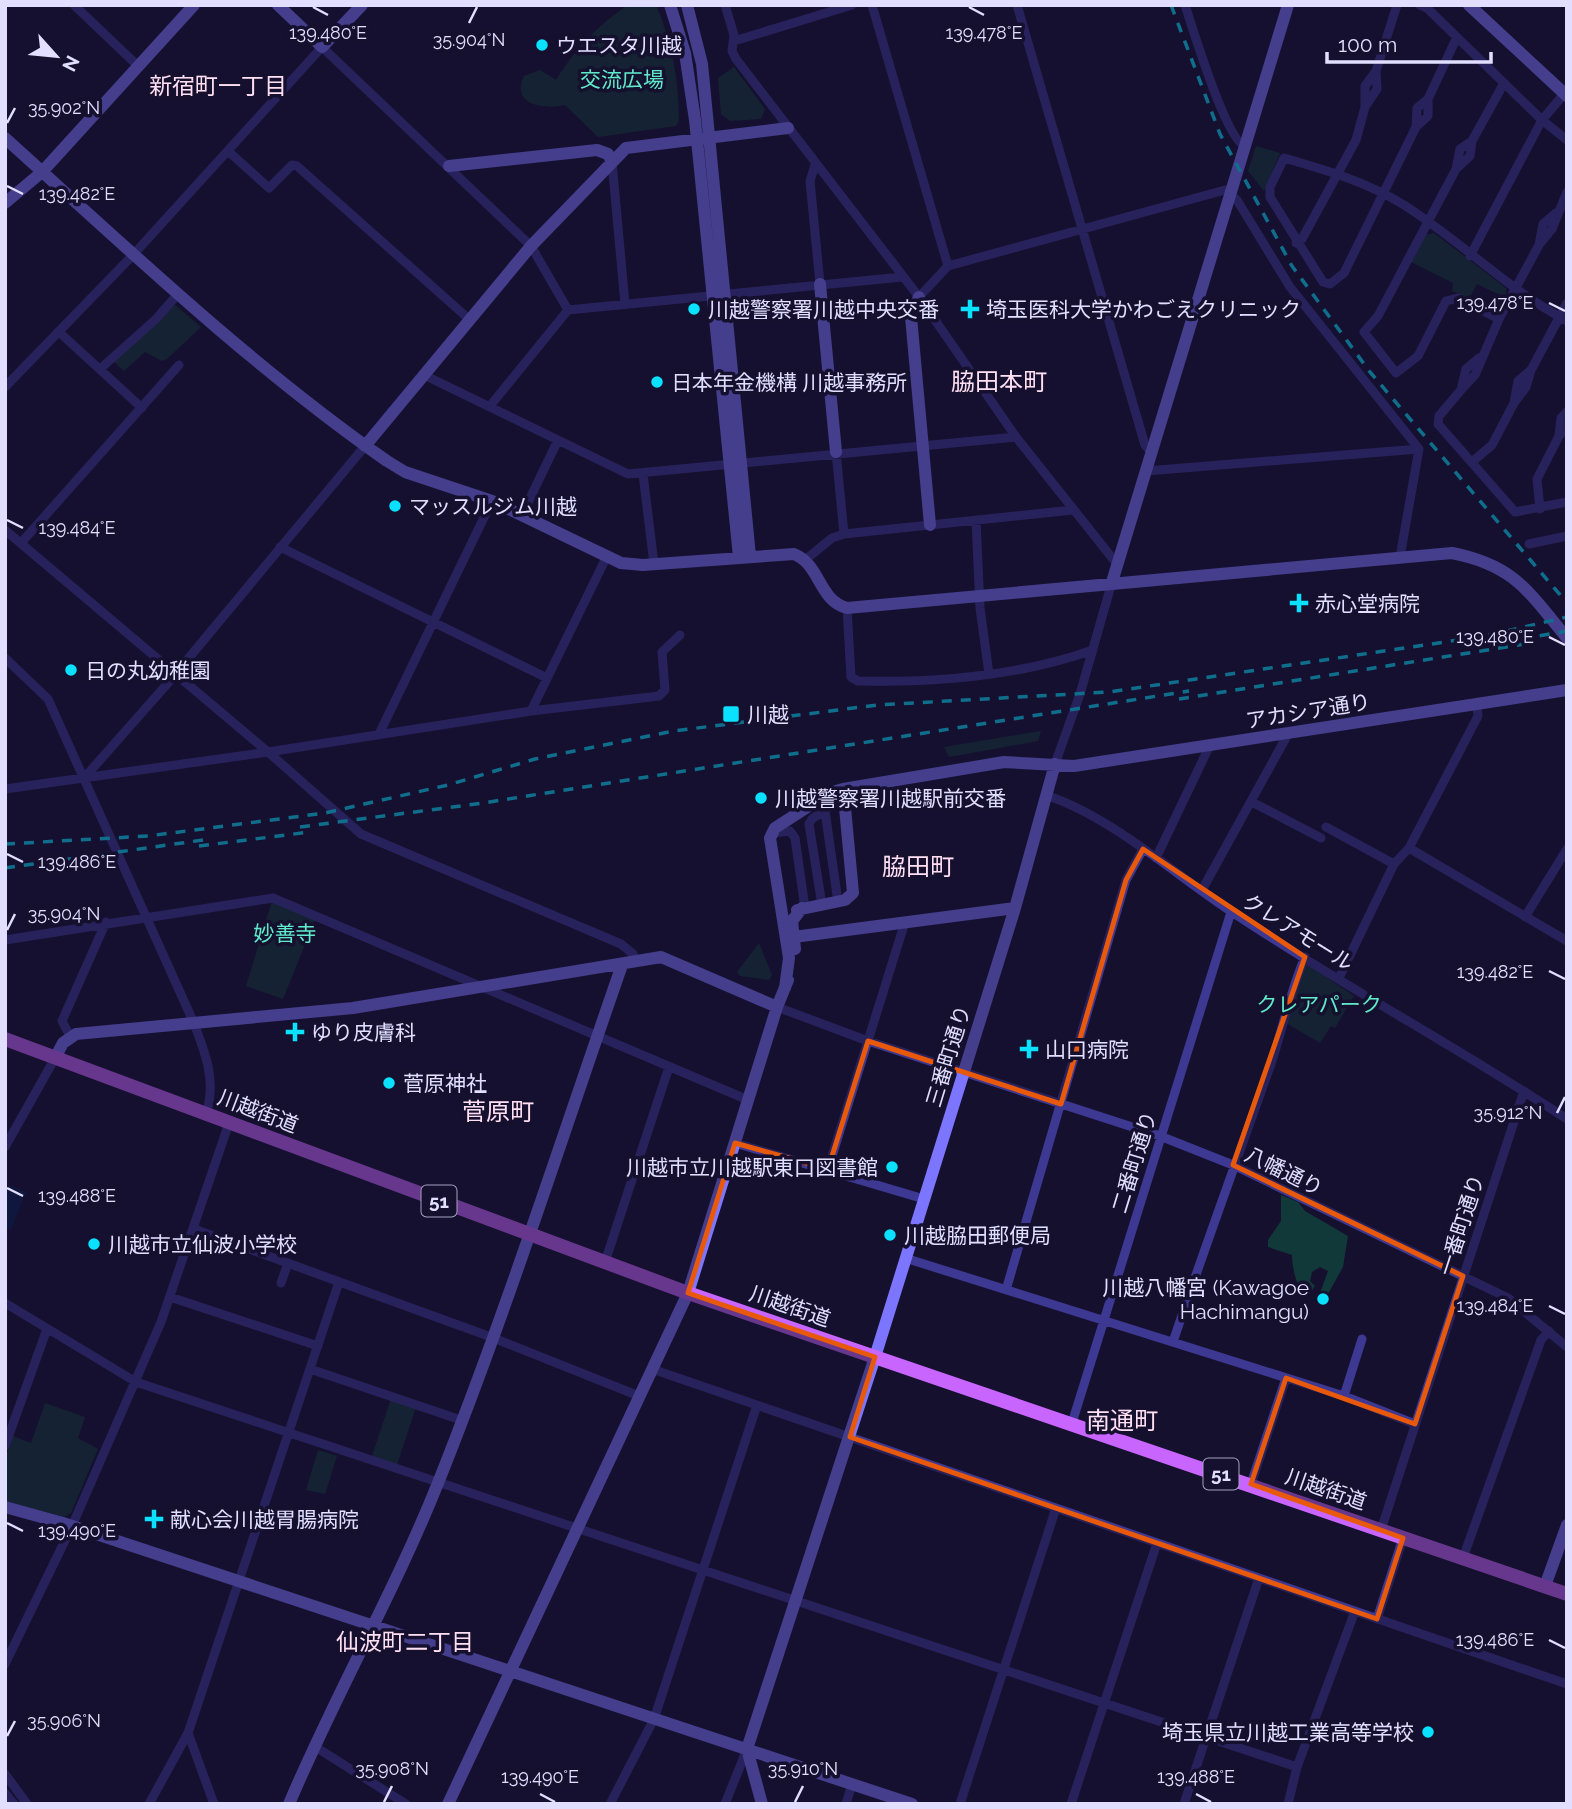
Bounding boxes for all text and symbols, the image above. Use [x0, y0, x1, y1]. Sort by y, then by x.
north arrow [21, 21, 91, 91]
scale bar [1327, 21, 1492, 65]
text: 139.480°E [289, 22, 367, 43]
text: 139.478°E [945, 22, 1023, 43]
text: 35.904°N [433, 29, 505, 50]
text: 100 m [1338, 32, 1397, 57]
place label: ウエスタ川越 [556, 33, 682, 58]
marker: ウエスタ川越 [534, 37, 550, 53]
text: N [58, 52, 84, 75]
park label: 交流広場 [580, 67, 664, 92]
district label: 新宿町一丁目 [149, 72, 287, 99]
text: 35.902°N [28, 97, 100, 118]
text: 139.482°E [39, 183, 115, 204]
text: 139.478°E [1456, 292, 1534, 313]
place label: 川越警察署川越中央交番 [708, 297, 939, 322]
place label: 埼玉医科大学かわごえクリニック [986, 297, 1301, 322]
marker: 埼玉医科大学かわごえクリニック [960, 299, 980, 319]
marker: 川越警察署川越中央交番 [686, 301, 702, 317]
district label: 脇田本町 [951, 367, 1047, 396]
place label: 日本年金機構 川越事務所 [671, 370, 907, 395]
marker: 日本年金機構 川越事務所 [649, 374, 665, 390]
place label: マッスルジム川越 [409, 494, 577, 519]
marker: マッスルジム川越 [387, 498, 403, 514]
text: 139.484°E [38, 517, 116, 538]
place label: 赤心堂病院 [1315, 591, 1420, 616]
marker: 赤心堂病院 [1289, 593, 1309, 613]
text: 139.480°E [1456, 626, 1534, 647]
place label: 日の丸幼稚園 [85, 658, 211, 683]
marker: 日の丸幼稚園 [63, 662, 79, 678]
street label: アカシア通り [1244, 689, 1372, 733]
place label: 川越 [747, 702, 789, 727]
marker: 川越 [721, 704, 741, 724]
place label: 川越警察署川越駅前交番 [775, 786, 1006, 811]
marker: 川越警察署川越駅前交番 [753, 790, 769, 806]
text: 139.486°E [38, 851, 116, 872]
district label: 脇田町 [882, 852, 954, 881]
street label: クレアモール [1238, 888, 1358, 976]
text: 35.904°N [28, 903, 100, 924]
park label: 妙善寺 [254, 921, 317, 946]
text: 139.482°E [1457, 961, 1533, 982]
park label: クレアパーク [1256, 992, 1382, 1017]
street label: 三番町通り [921, 1002, 975, 1110]
place label: ゆり皮膚科 [311, 1020, 416, 1045]
marker: ゆり皮膚科 [285, 1022, 305, 1042]
place label: 山口病院 [1045, 1037, 1129, 1062]
marker: 山口病院 [1019, 1039, 1039, 1059]
place label: 菅原神社 [403, 1071, 487, 1096]
marker: 菅原神社 [381, 1075, 397, 1091]
street label: 川越街道 [214, 1084, 302, 1138]
district label: 菅原町 [462, 1097, 534, 1126]
text: 35.912°N [1474, 1102, 1542, 1123]
street label: 二番町通り [1107, 1108, 1161, 1216]
street label: 八幡通り [1241, 1141, 1327, 1201]
place label: 川越市立川越駅東口図書館 [626, 1155, 878, 1180]
marker: 川越市立川越駅東口図書館 [884, 1159, 900, 1175]
street label: 一番町通り [1433, 1171, 1489, 1279]
text: 139.488°E [38, 1185, 116, 1206]
road number: 51 [422, 1186, 457, 1217]
place label: 川越脇田郵便局 [904, 1223, 1051, 1248]
marker: 川越脇田郵便局 [882, 1227, 898, 1243]
place label: 川越市立仙波小学校 [108, 1232, 297, 1257]
marker: 川越市立仙波小学校 [86, 1236, 102, 1252]
place label: 川越八幡宮 (Kawagoe Hachimangu) [1102, 1275, 1309, 1324]
street label: 川越街道 [746, 1281, 834, 1331]
marker: 川越八幡宮 (Kawagoe Hachimangu) [1315, 1291, 1331, 1307]
text: 139.484°E [1456, 1295, 1534, 1316]
district label: 南通町 [1086, 1406, 1158, 1435]
road number: 51 [1204, 1458, 1238, 1490]
street label: 川越街道 [1282, 1464, 1370, 1514]
place label: 献心会川越胃腸病院 [170, 1507, 359, 1532]
marker: 献心会川越胃腸病院 [144, 1509, 164, 1529]
text: 139.490°E [38, 1520, 116, 1541]
district label: 仙波町二丁目 [336, 1628, 474, 1655]
text: 139.486°E [1456, 1629, 1534, 1650]
text: 35.906°N [27, 1710, 101, 1731]
place label: 埼玉県立川越工業高等学校 [1162, 1720, 1414, 1745]
marker: 埼玉県立川越工業高等学校 [1420, 1724, 1436, 1740]
text: 35.908°N [355, 1758, 429, 1779]
text: 35.910°N [768, 1758, 838, 1779]
text: 139.490°E [501, 1766, 579, 1787]
text: 139.488°E [1157, 1766, 1235, 1787]

